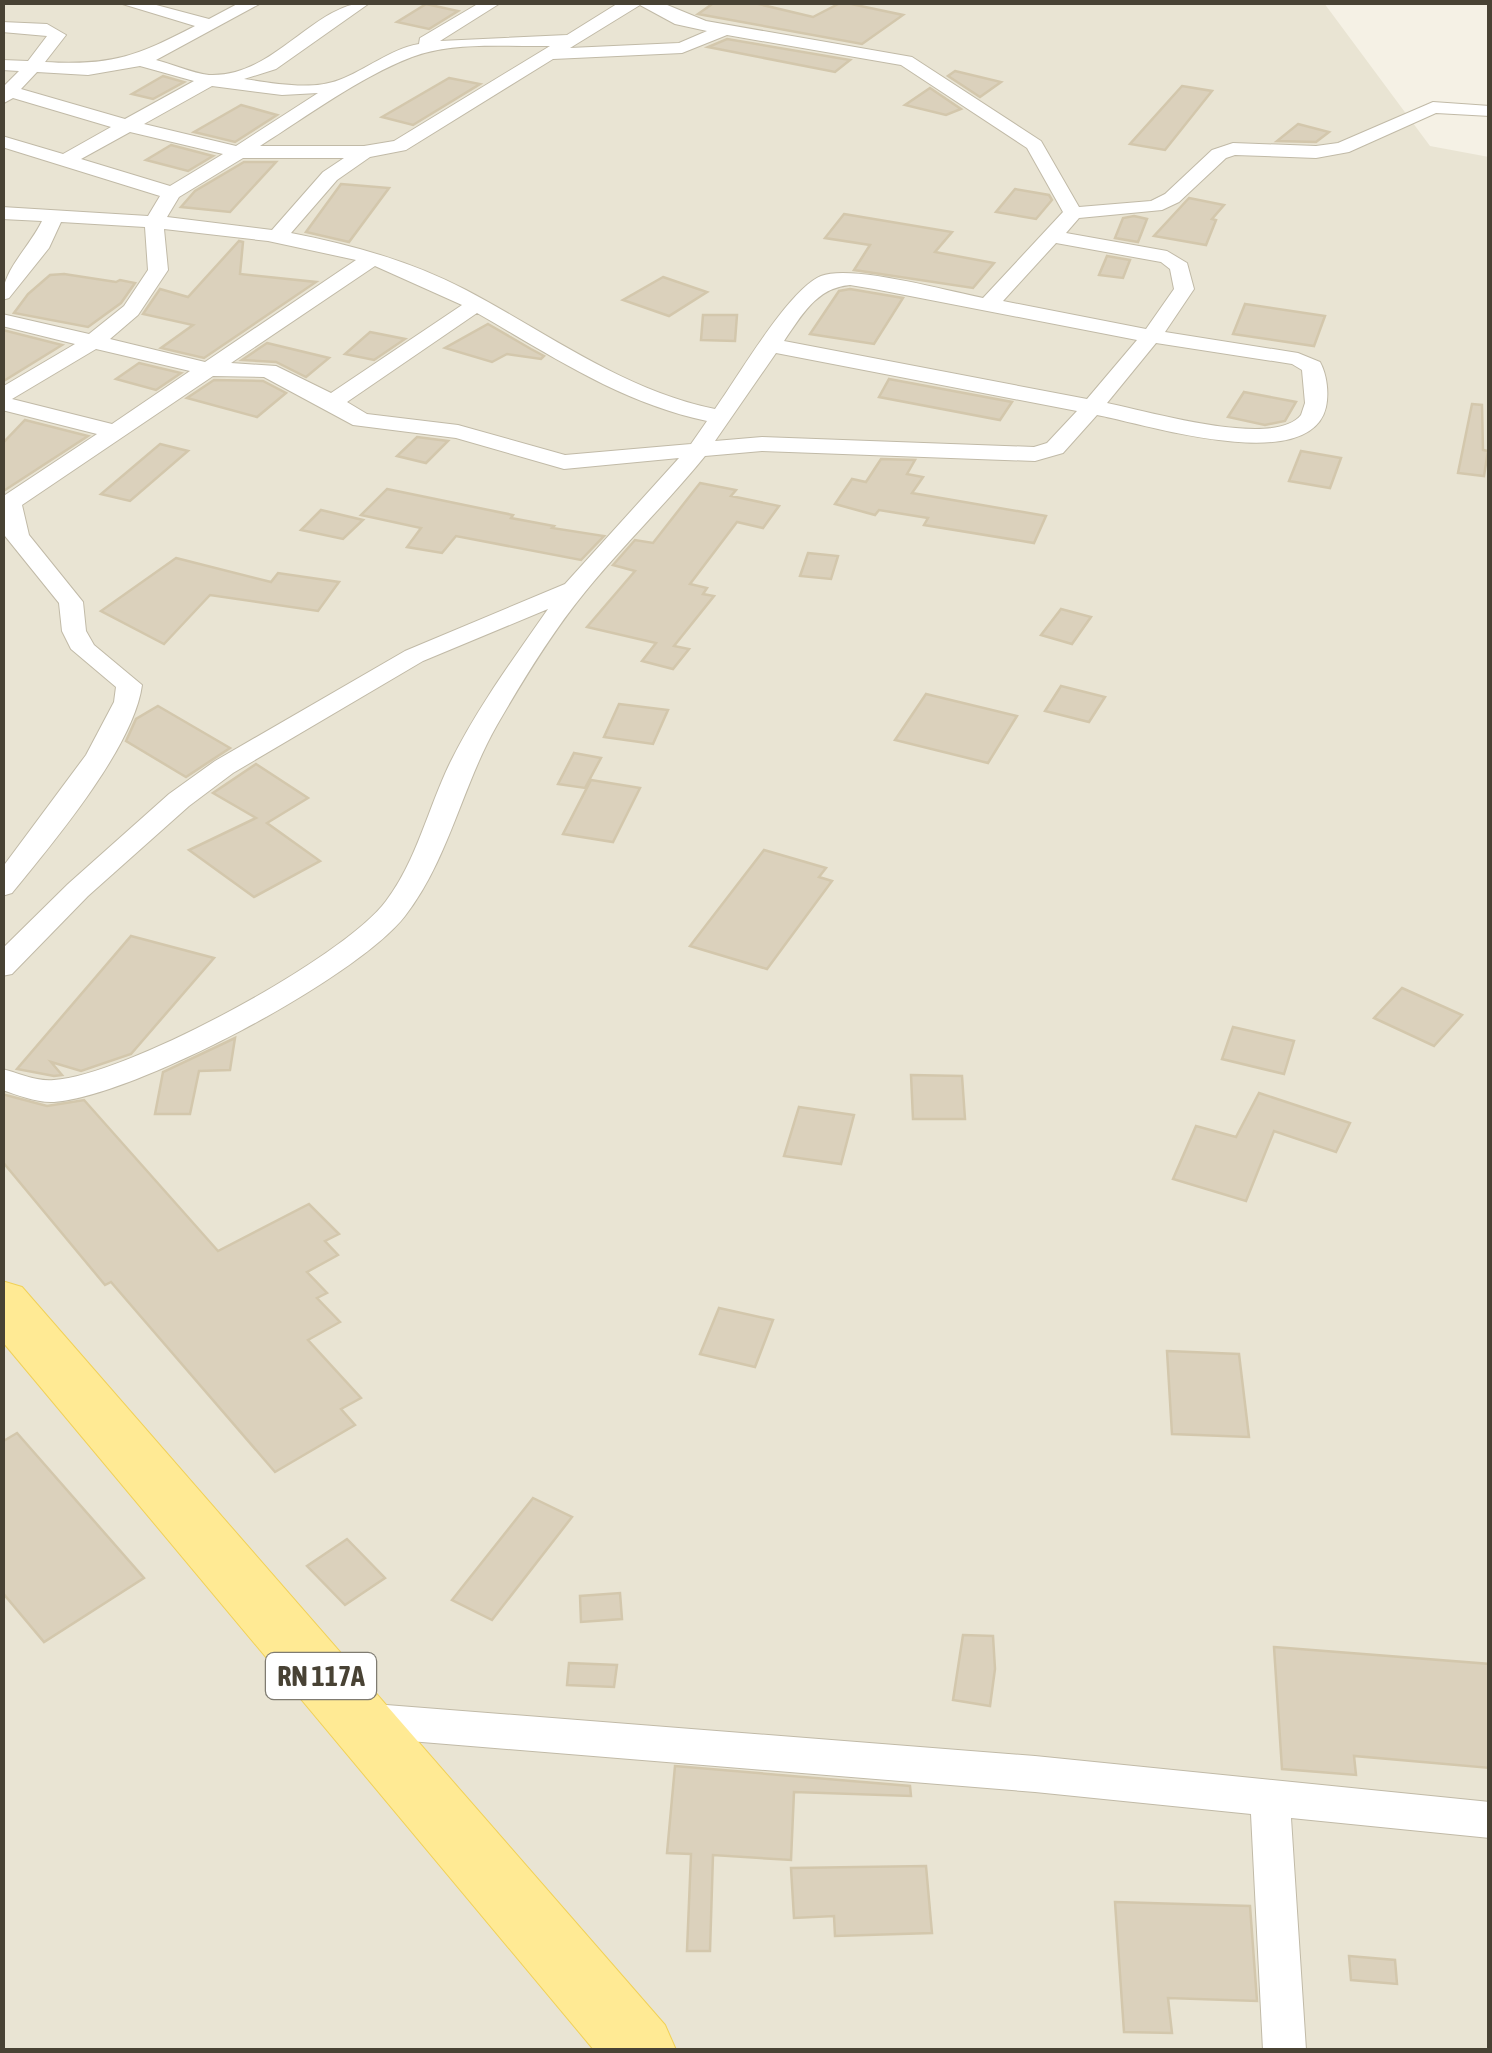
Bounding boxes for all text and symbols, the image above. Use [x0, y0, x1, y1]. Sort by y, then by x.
road number: RN 117A [266, 1653, 376, 1699]

